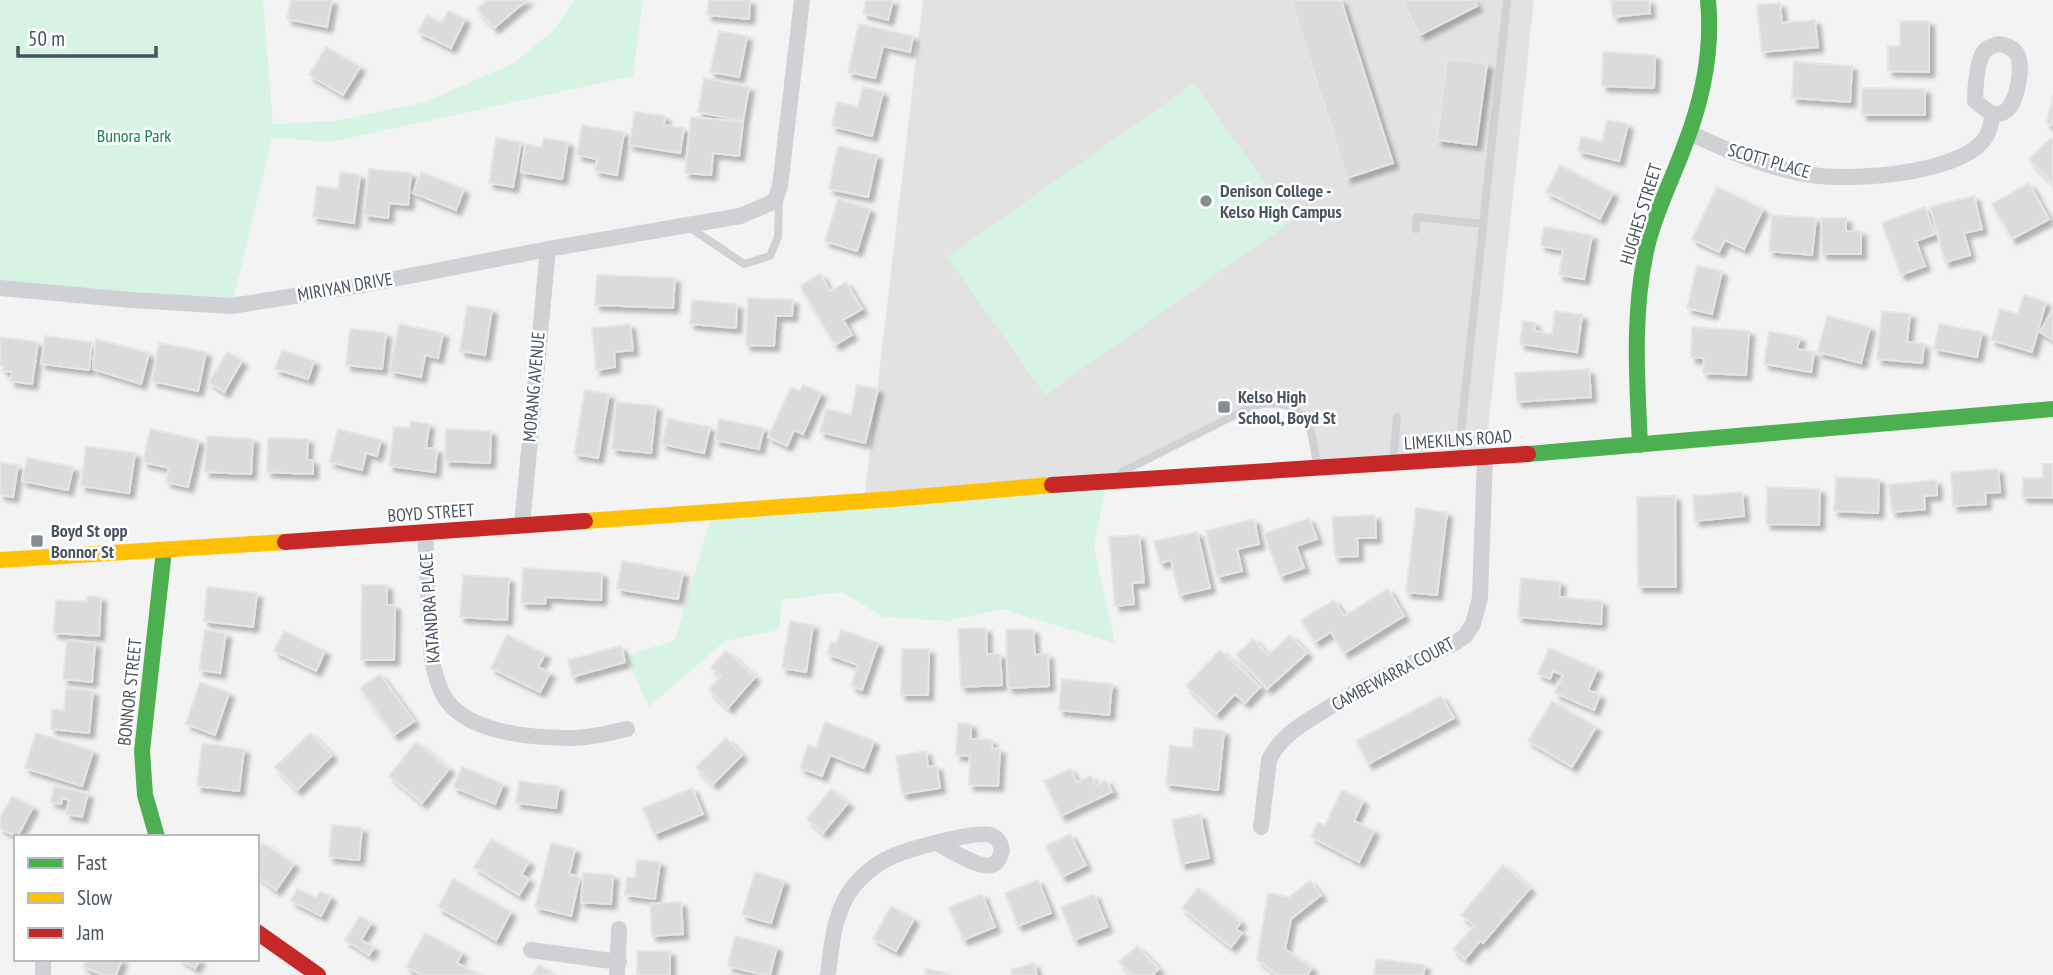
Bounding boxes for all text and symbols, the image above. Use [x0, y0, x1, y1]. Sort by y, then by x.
scale bar [18, 14, 156, 58]
text: 50 m [28, 25, 65, 52]
park label: Bunora Park [97, 124, 171, 147]
street label: SCOTT PLACE [1725, 138, 1813, 183]
street label: HUGHES STREET [1614, 160, 1667, 267]
place label: Denison College - Kelso High Campus [1220, 179, 1342, 223]
marker: Denison College - Kelso High Campus [1198, 193, 1214, 209]
street label: MIRIYAN DRIVE [296, 267, 394, 306]
street label: MORANG AVENUE [517, 331, 550, 443]
place label: Kelso High School, Boyd St [1238, 385, 1337, 429]
marker: Kelso High School, Boyd St [1216, 399, 1232, 415]
street label: LIMEKILNS ROAD [1403, 424, 1513, 455]
street label: BOYD STREET [387, 498, 475, 527]
place label: Boyd St opp Bonnor St [51, 519, 127, 563]
marker: Boyd St opp Bonnor St [29, 533, 45, 549]
street label: KATANDRA PLACE [414, 552, 445, 664]
street label: CAMBEWARRA COURT [1327, 632, 1458, 716]
street label: BONNOR STREET [112, 637, 147, 747]
legend [14, 835, 259, 961]
text: Fast [77, 849, 107, 876]
text: Slow [77, 884, 113, 911]
text: Jam [76, 919, 104, 946]

